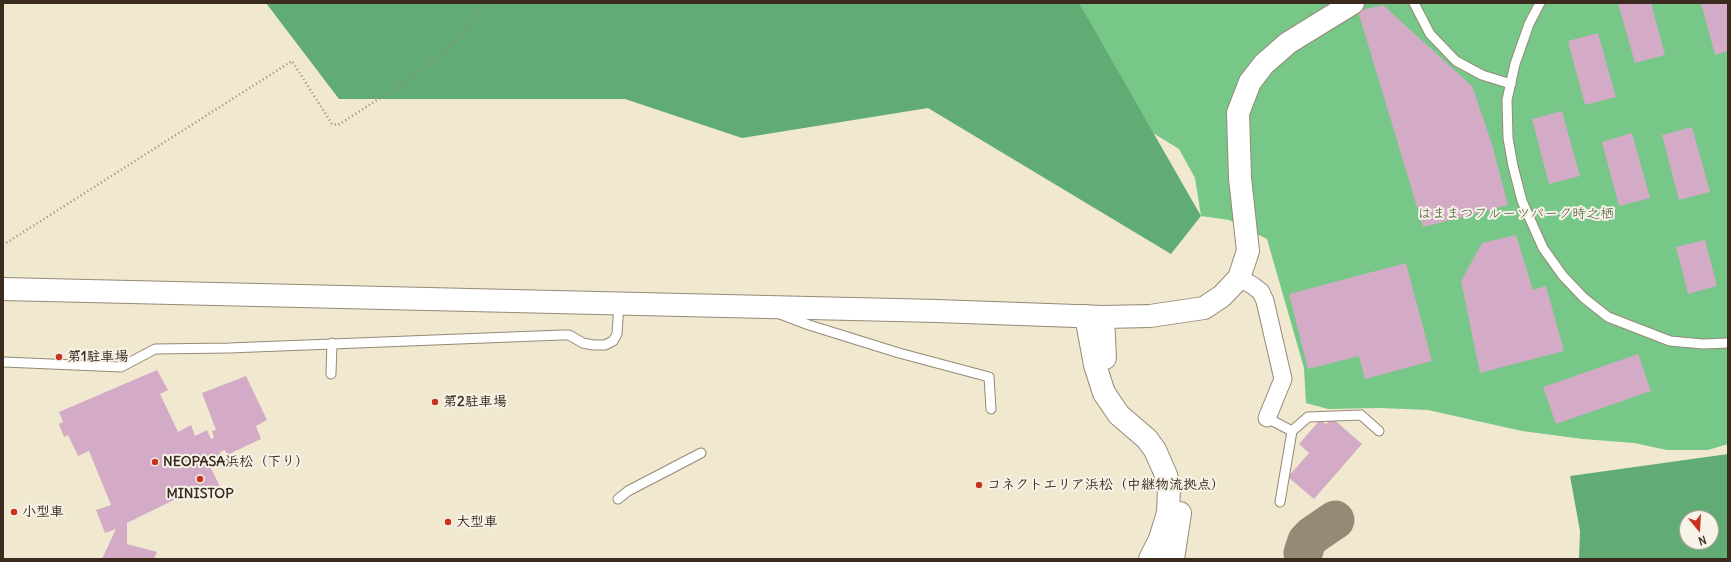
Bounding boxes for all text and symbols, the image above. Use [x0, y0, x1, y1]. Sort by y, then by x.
park label: はままつフルーツパーク時之栖 [1418, 206, 1614, 222]
place label: 第1駐車場 [67, 349, 129, 365]
marker: 第1駐車場 [54, 352, 64, 362]
place label: 第2駐車場 [443, 394, 507, 410]
marker: 第2駐車場 [430, 397, 440, 407]
place label: NEOPASA浜松（下り） [163, 454, 309, 470]
marker: NEOPASA浜松（下り） [150, 457, 160, 467]
marker: MINISTOP [195, 474, 205, 484]
place label: コネクトエリア浜松（中継物流拠点） [987, 477, 1225, 493]
marker: コネクトエリア浜松（中継物流拠点） [974, 480, 984, 490]
place label: MINISTOP [166, 486, 234, 502]
place label: 小型車 [22, 504, 64, 520]
marker: 小型車 [9, 507, 19, 517]
north arrow [1679, 510, 1719, 550]
place label: 大型車 [456, 514, 498, 530]
marker: 大型車 [443, 517, 453, 527]
text: N [1697, 533, 1708, 548]

